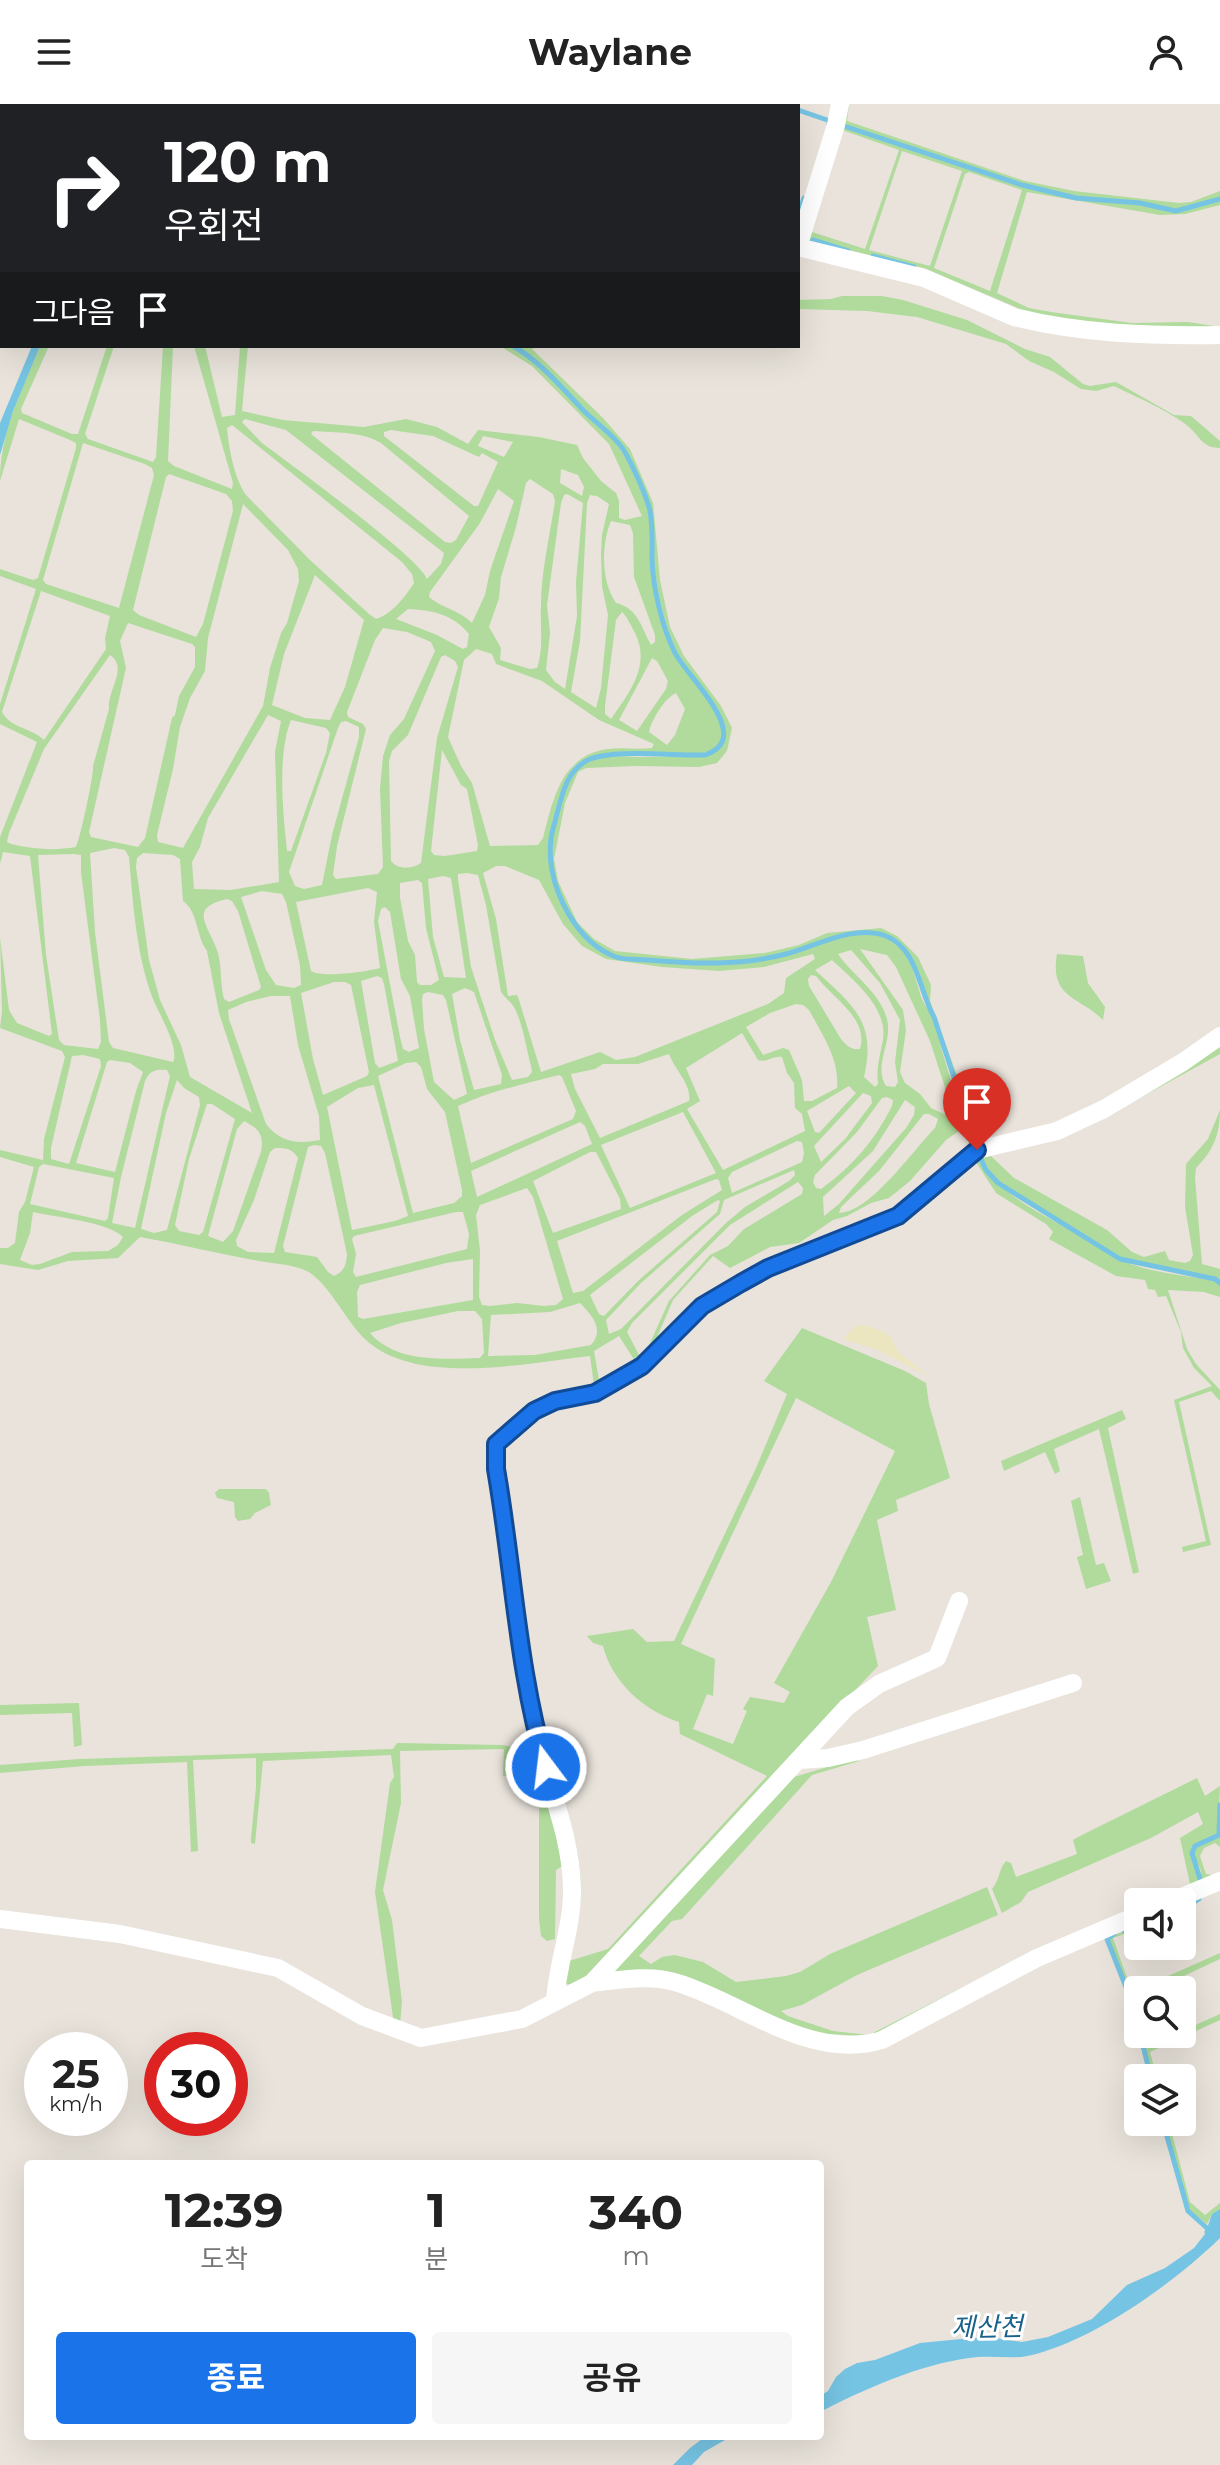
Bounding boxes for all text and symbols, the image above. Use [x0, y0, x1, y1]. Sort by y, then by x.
icon: menu [32, 30, 76, 74]
text: Waylane [528, 30, 692, 74]
icon: person [1144, 30, 1188, 74]
text: 120 m [164, 128, 332, 196]
icon: right [32, 136, 136, 240]
text: 우회전 [164, 203, 263, 247]
icon: arrive [131, 288, 175, 332]
text: 그다음 [32, 294, 115, 331]
pin [943, 1068, 1011, 1150]
icon: arrive [955, 1080, 999, 1124]
position arrow [504, 1725, 588, 1809]
map controls [1124, 1888, 1196, 2136]
button: sound [1124, 1888, 1196, 1960]
button: search [1124, 1976, 1196, 2048]
speed limit sign: 30 [144, 2032, 248, 2136]
text: 25 [52, 2049, 100, 2098]
button: layers [1124, 2064, 1196, 2136]
text: km/h [49, 2092, 103, 2116]
text: 12:39 [165, 2181, 284, 2239]
text: 1 [427, 2181, 446, 2239]
text: 340 [589, 2183, 683, 2241]
text: m [622, 2240, 650, 2272]
text: 도착 [200, 2243, 248, 2275]
text: 분 [424, 2243, 448, 2275]
water label: 제산천 [951, 2310, 1026, 2344]
button: 종료 [56, 2332, 416, 2424]
button: 공유 [432, 2332, 792, 2424]

